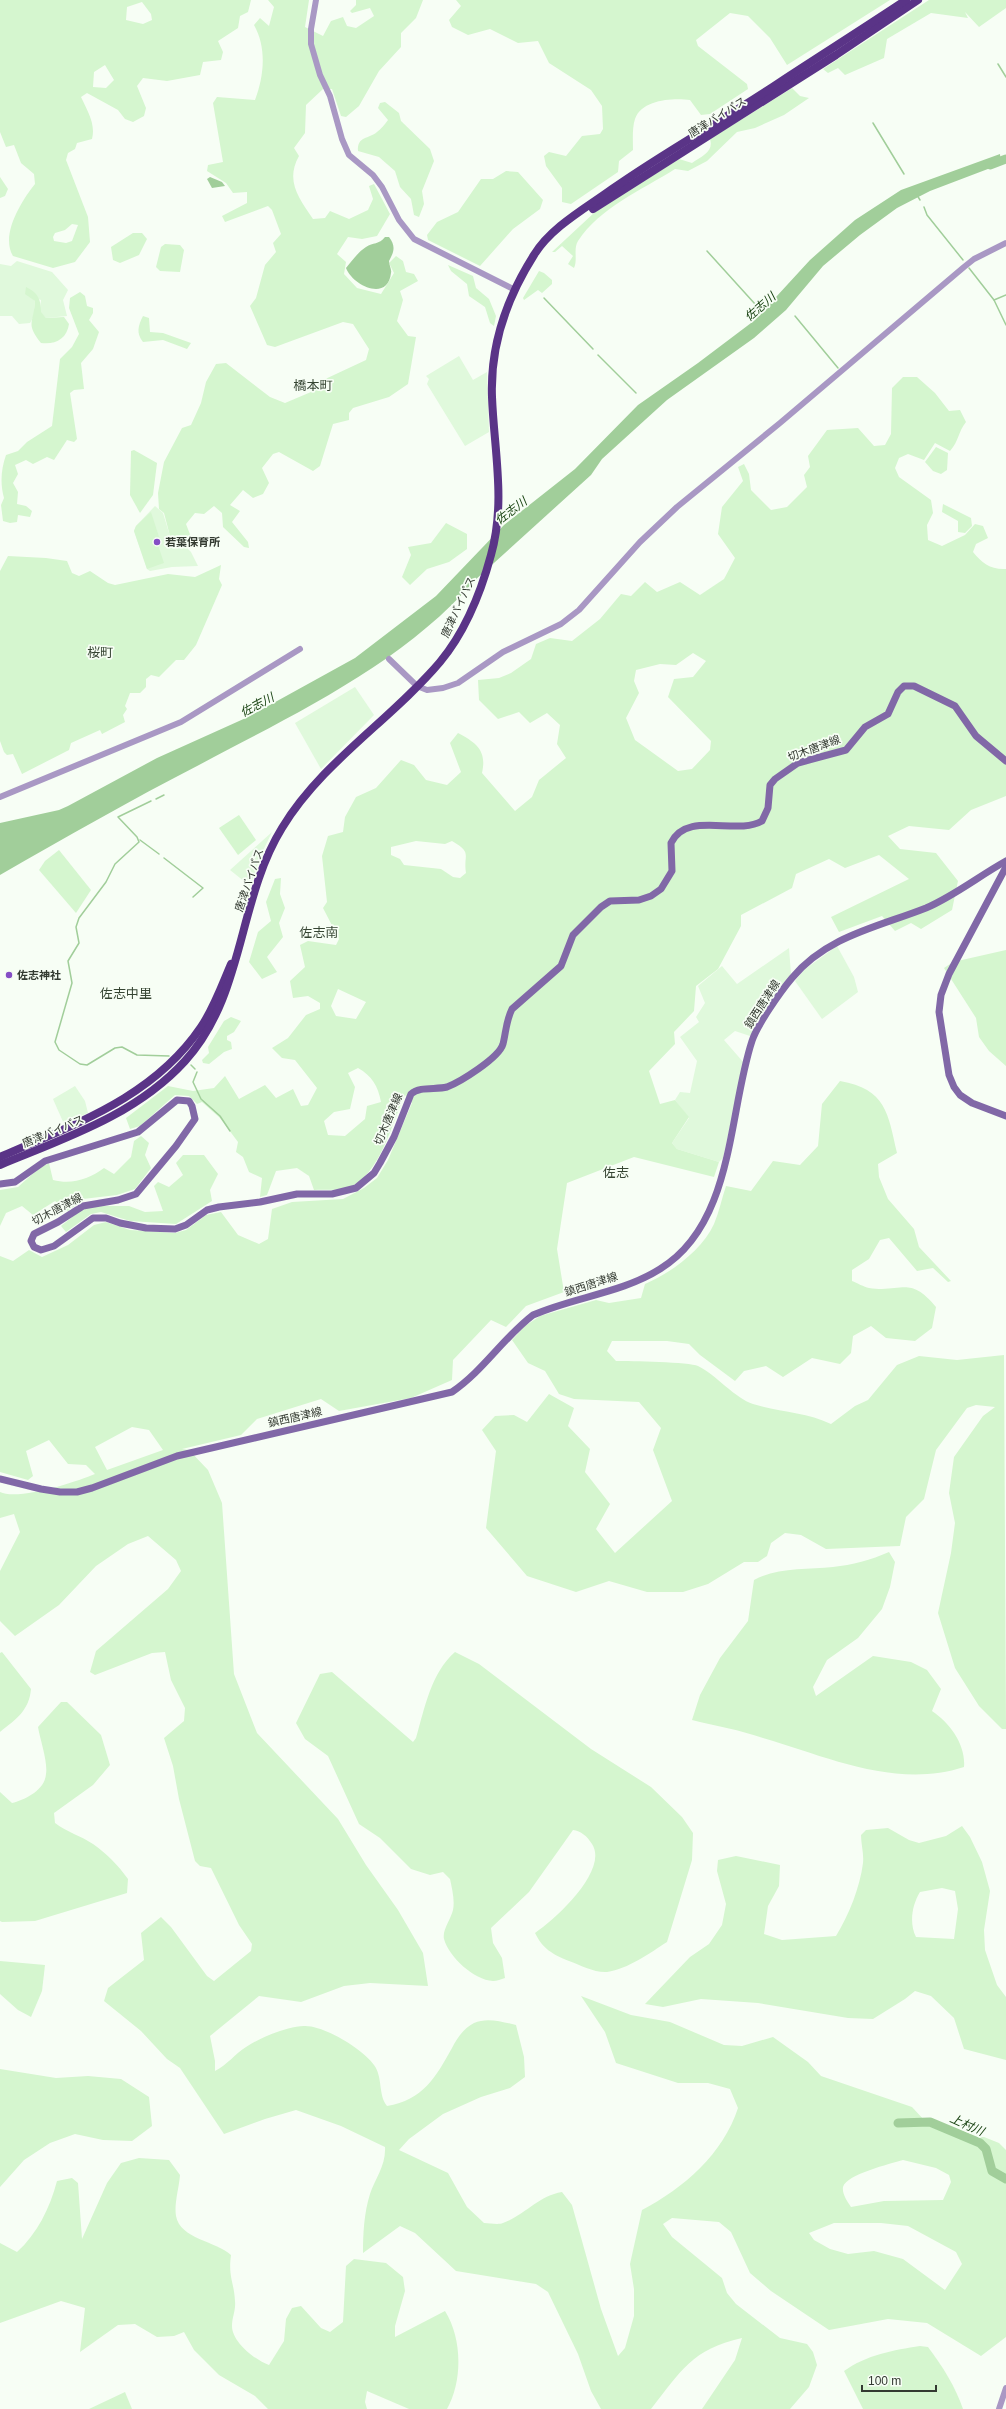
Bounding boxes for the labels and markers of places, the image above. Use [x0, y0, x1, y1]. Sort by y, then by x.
place label: 若葉保育所 [165, 536, 220, 548]
marker: 若葉保育所 [152, 537, 162, 547]
place label: 佐志神社 [17, 969, 61, 981]
marker: 佐志神社 [4, 970, 14, 980]

